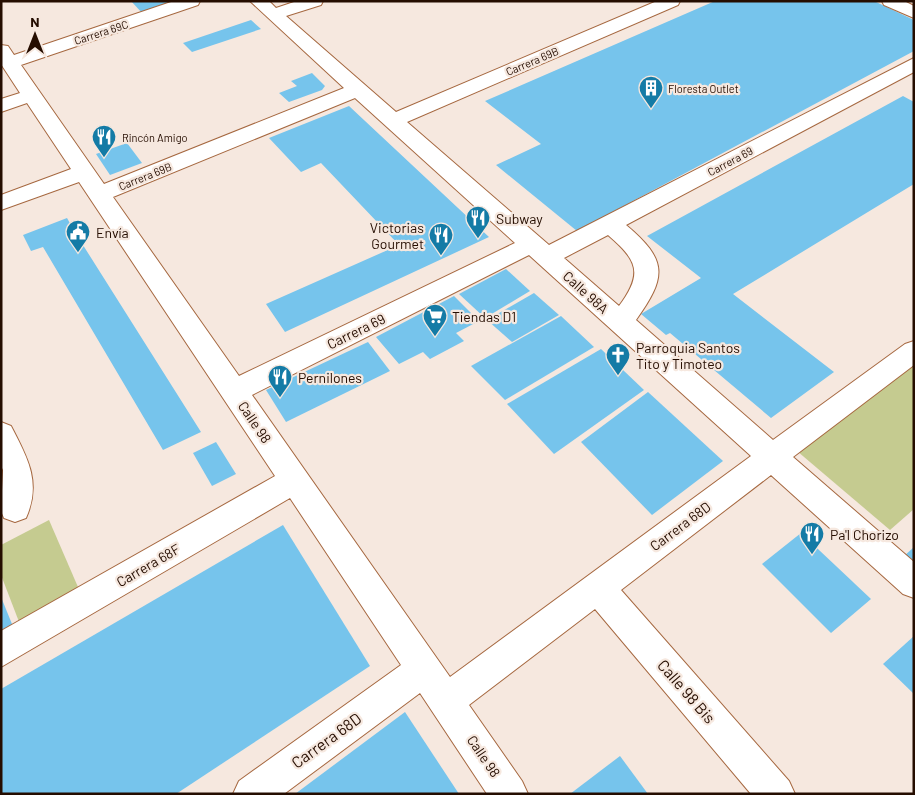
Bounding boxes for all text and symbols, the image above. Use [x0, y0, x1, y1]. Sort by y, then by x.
north arrow [10, 10, 60, 60]
text: N [30, 13, 40, 30]
street label: Carrera 69C [72, 17, 130, 47]
street label: Carrera 69B [504, 44, 560, 78]
building icon: Floresta Outlet [638, 75, 664, 109]
place label: Floresta Outlet [668, 82, 739, 95]
restaurant icon: Rincón Amigo [91, 124, 117, 158]
place label: Rincón Amigo [122, 131, 188, 144]
street label: Carrera 69 [705, 144, 755, 178]
street label: Carrera 69B [117, 159, 174, 193]
restaurant icon: Subway [465, 205, 491, 239]
place label: Subway [496, 210, 543, 227]
public building icon: Envía [65, 219, 91, 253]
place label: Victorias Gourmet [370, 219, 424, 252]
restaurant icon: Victorias Gourmet [428, 222, 454, 256]
place label: Envía [96, 224, 129, 241]
street label: Calle 98A [560, 267, 613, 317]
supermarket icon: Tiendas D1 [422, 303, 448, 337]
place label: Tiendas D1 [452, 308, 516, 325]
street label: Carrera 69 [324, 310, 388, 352]
place label: Parroquia Santos Tito y Timoteo [636, 339, 740, 372]
church icon: Parroquia Santos Tito y Timoteo [605, 342, 631, 376]
restaurant icon: Pernilones [267, 364, 293, 398]
place label: Pernilones [298, 369, 362, 386]
street label: Calle 98 [235, 398, 275, 446]
street label: Carrera 68D [646, 498, 714, 554]
restaurant icon: Pa'l Chorizo [799, 521, 825, 555]
place label: Pa'l Chorizo [830, 526, 899, 543]
street label: Carrera 68F [113, 540, 183, 590]
street label: Calle 98 Bis [654, 655, 720, 727]
street label: Carrera 68D [287, 708, 365, 772]
street label: Calle 98 [464, 732, 504, 780]

